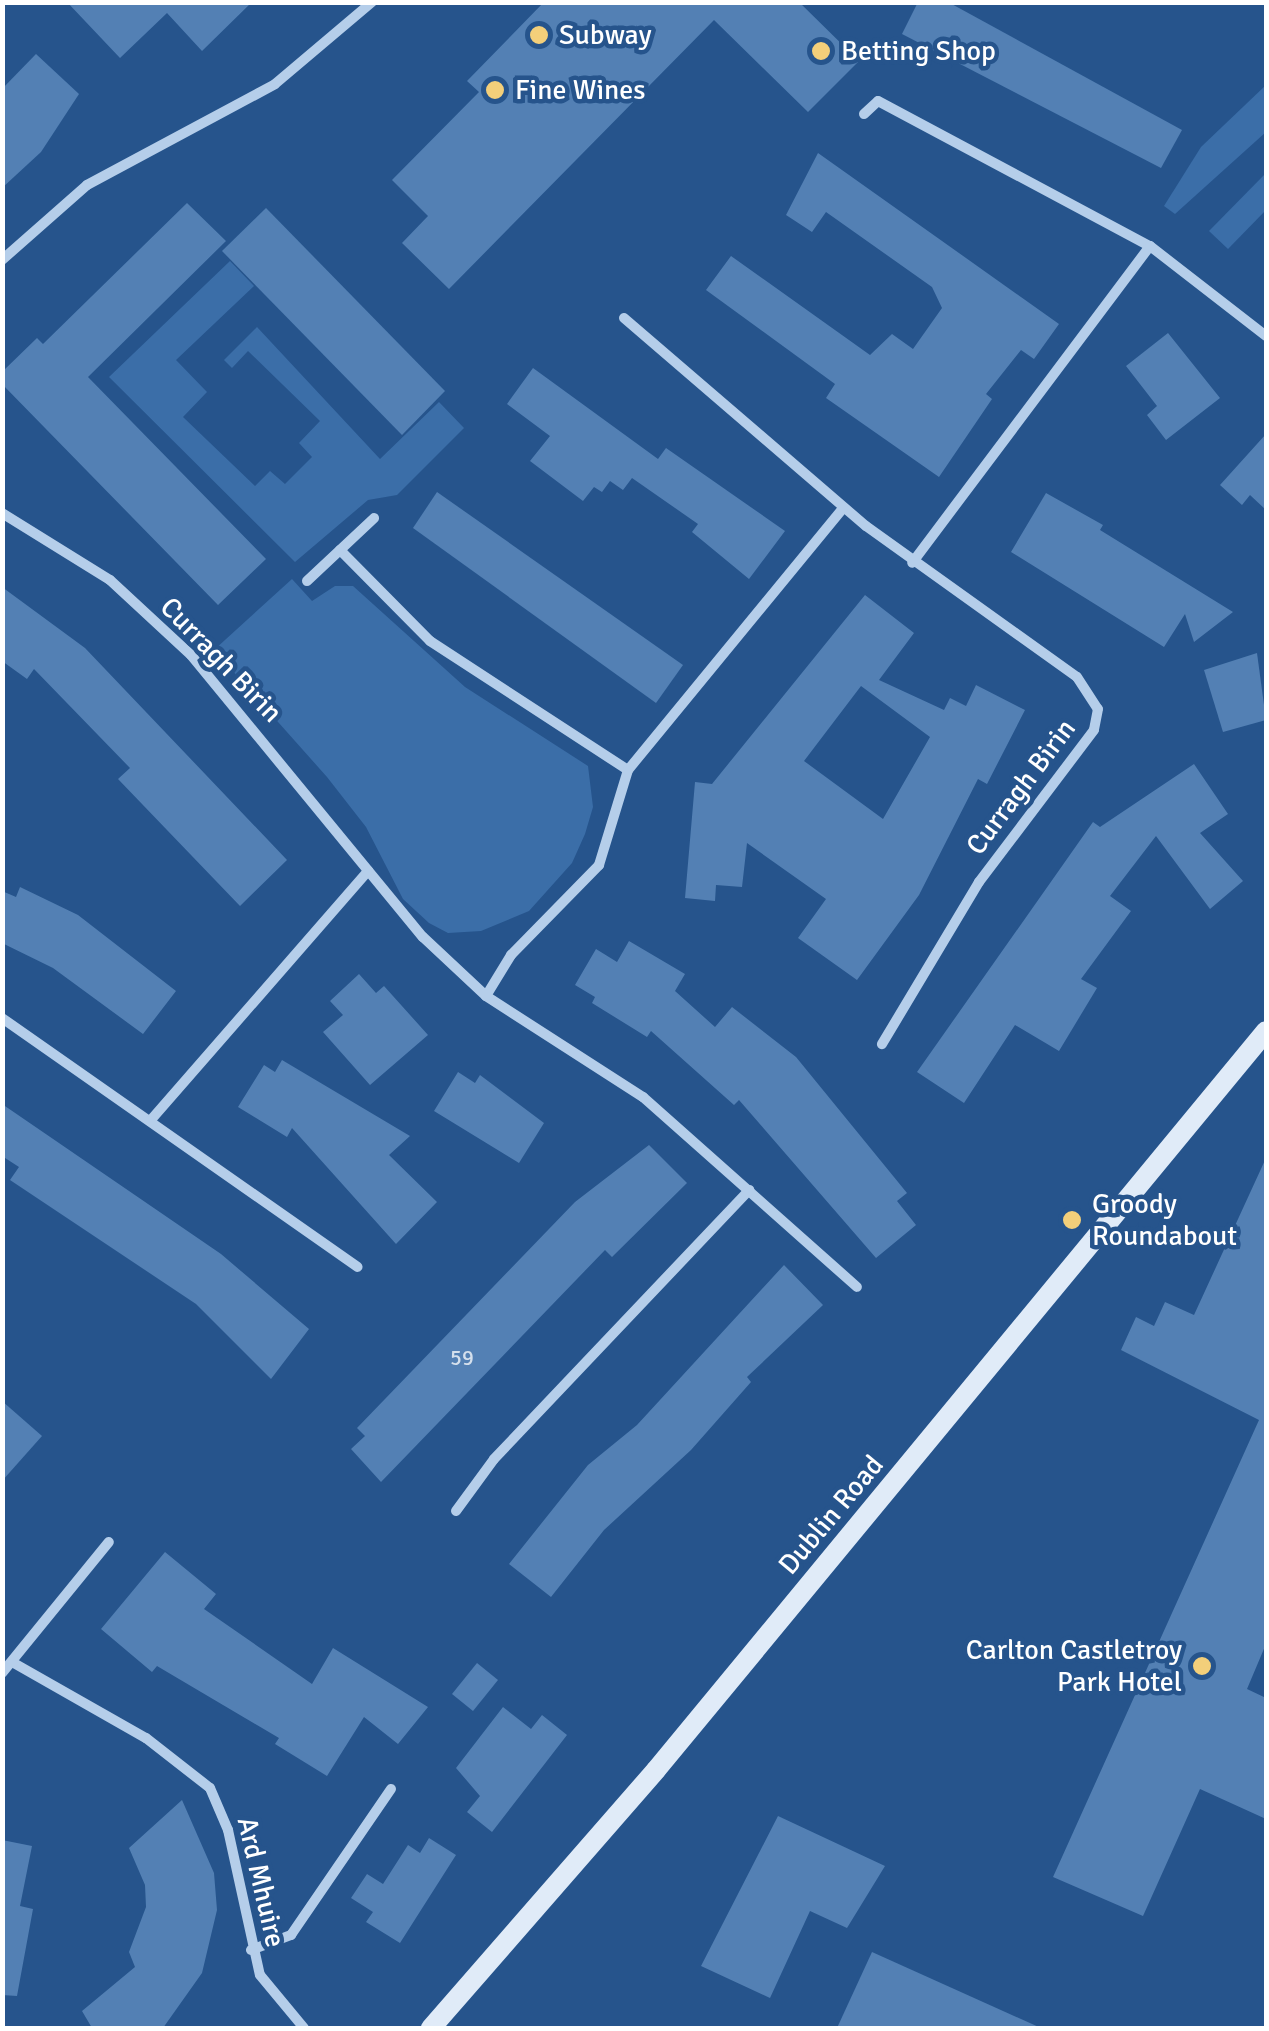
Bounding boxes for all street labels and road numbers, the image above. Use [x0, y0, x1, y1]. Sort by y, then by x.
street label: Curragh Birin [153, 590, 289, 730]
street label: Curragh Birin [959, 713, 1083, 861]
street label: Dublin Road [771, 1449, 891, 1581]
street label: Ard Mhuire [230, 1814, 292, 1950]

